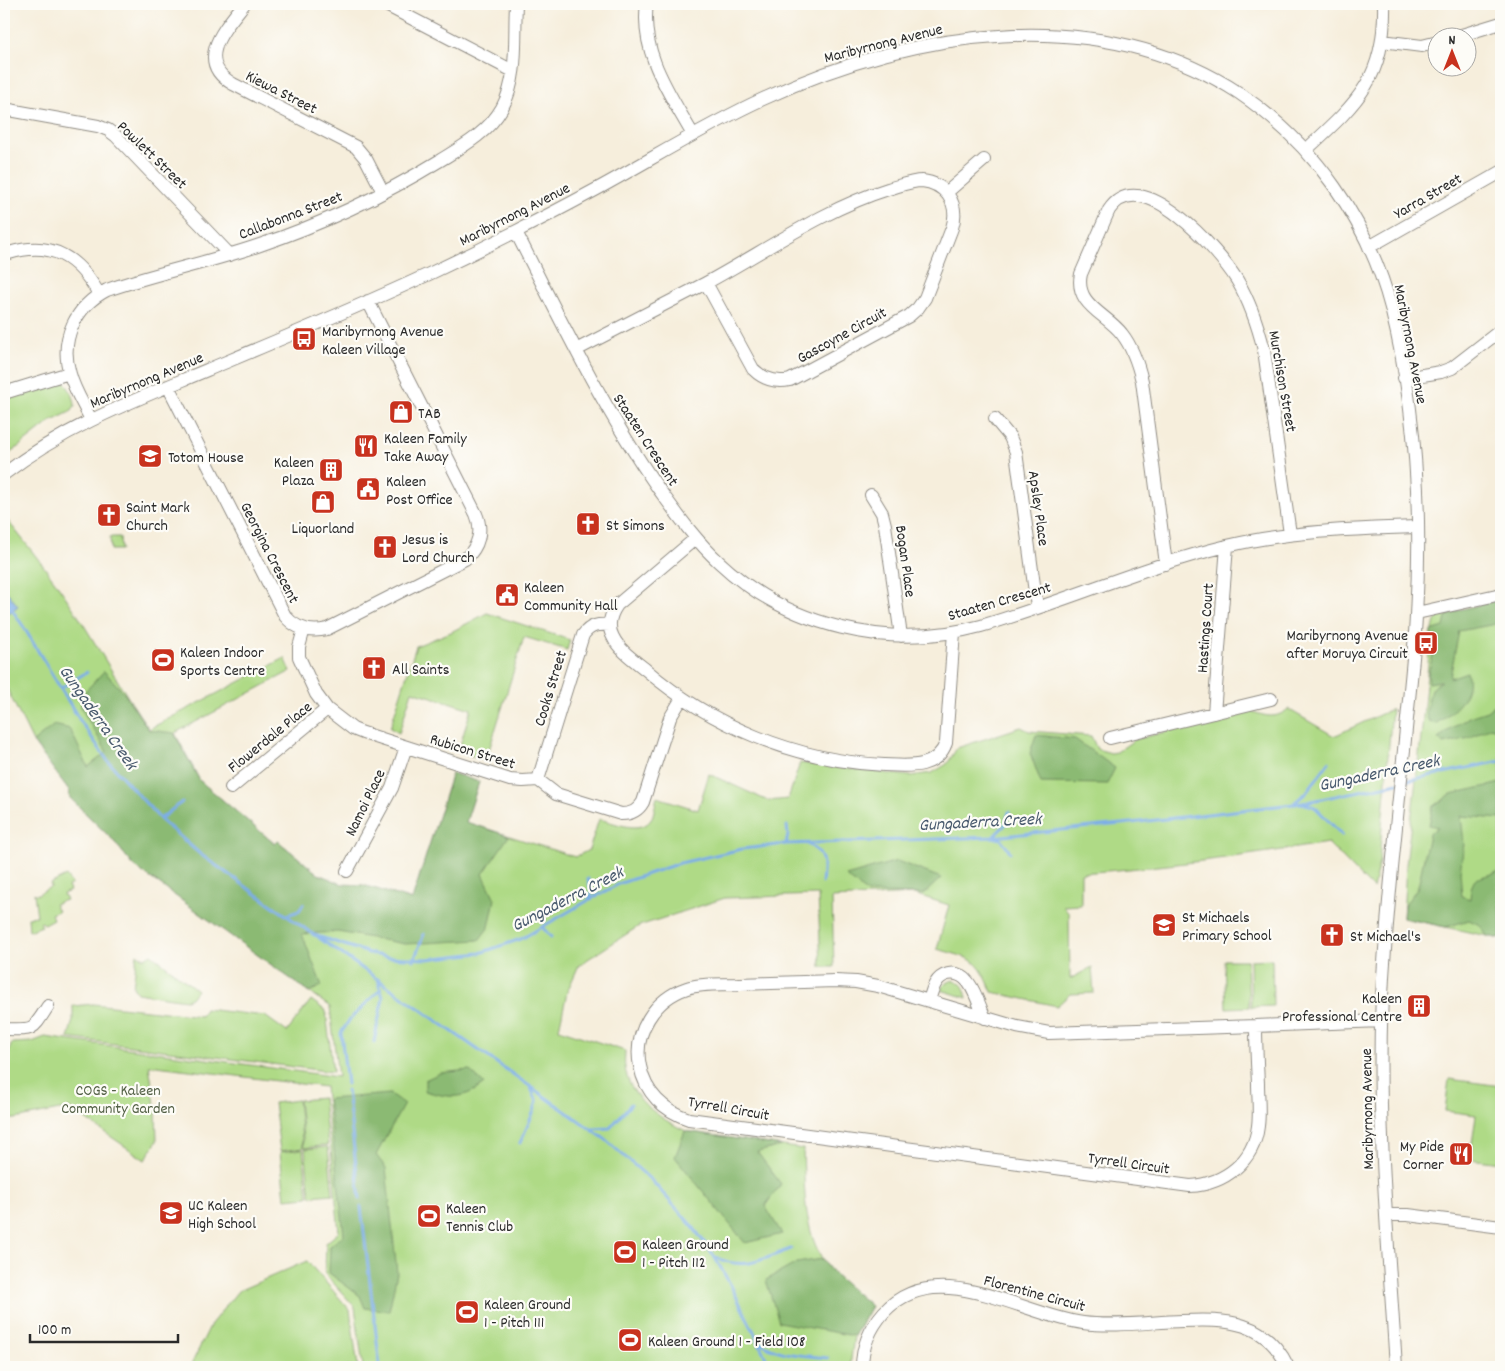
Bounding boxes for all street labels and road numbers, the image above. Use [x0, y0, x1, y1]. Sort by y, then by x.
street label: Maribyrnong Avenue [822, 19, 945, 70]
street label: Kiewa Street [241, 65, 321, 121]
street label: Powlett Street [111, 116, 192, 195]
street label: Yarra Street [1390, 168, 1467, 226]
street label: Maribyrnong Avenue [456, 177, 574, 253]
street label: Callabonna Street [236, 186, 346, 247]
street label: Maribyrnong Avenue [1387, 283, 1432, 406]
street label: Gascoyne Circuit [793, 302, 891, 370]
street label: Murchison Street [1261, 329, 1302, 434]
street label: Maribyrnong Avenue [87, 347, 207, 416]
street label: Staaten Crescent [606, 389, 684, 491]
street label: Apsley Place [1021, 469, 1054, 548]
street label: Georgina Crescent [233, 498, 304, 608]
street label: Bogan Place [888, 524, 921, 599]
street label: Staaten Crescent [945, 577, 1054, 628]
street label: Hastings Court [1192, 582, 1221, 674]
street label: Cooks Street [529, 648, 574, 729]
street label: Flowerdale Place [223, 697, 318, 779]
street label: Rubicon Street [427, 729, 518, 776]
street label: Namoi Place [340, 766, 392, 841]
street label: Maribyrnong Avenue [1356, 1048, 1381, 1170]
street label: Tyrrell Circuit [686, 1091, 771, 1128]
street label: Tyrrell Circuit [1086, 1147, 1171, 1182]
street label: Florentine Circuit [981, 1270, 1088, 1319]

